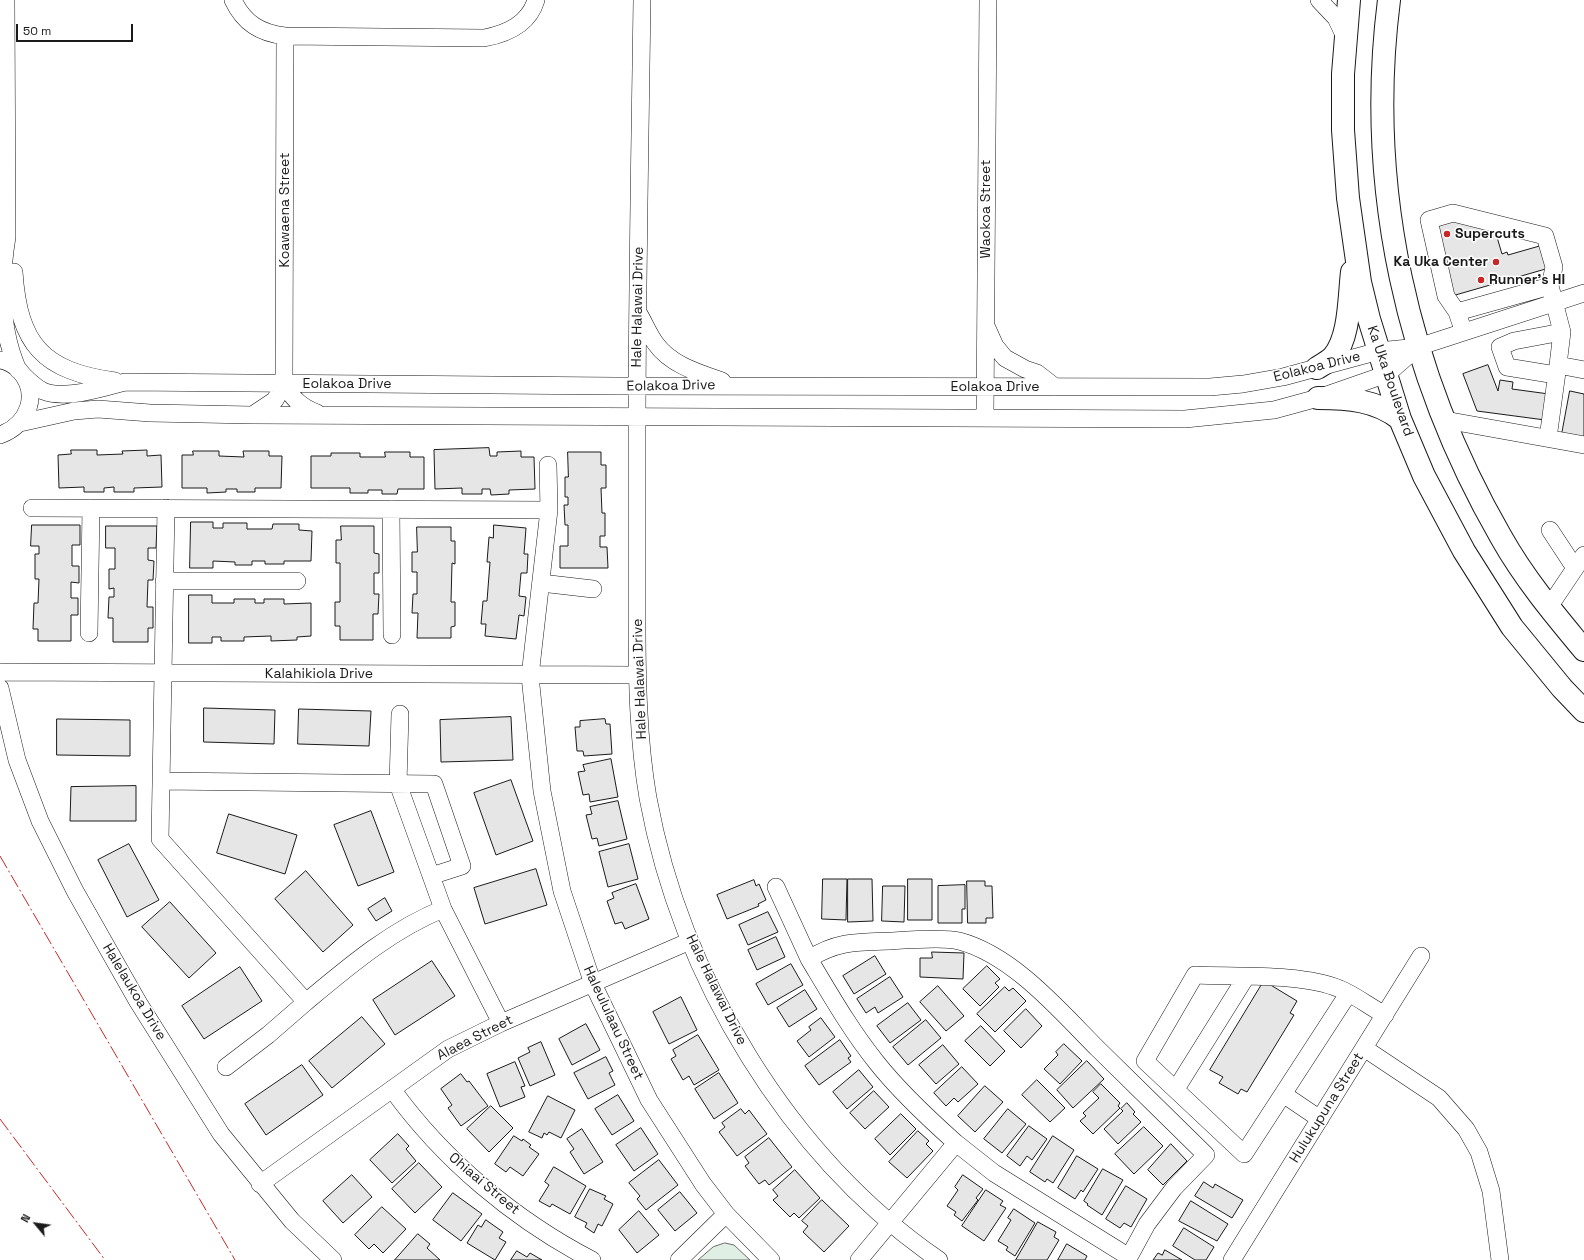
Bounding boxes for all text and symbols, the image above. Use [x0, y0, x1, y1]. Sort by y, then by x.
scale bar [18, 16, 135, 42]
text: 50 m [23, 23, 51, 39]
street label: Koawaena Street [277, 152, 293, 268]
street label: Waokoa Street [978, 160, 994, 258]
place label: Supercuts [1455, 226, 1525, 242]
marker: Supercuts [1442, 229, 1452, 239]
street label: Hale Halawai Drive [629, 246, 647, 368]
place label: Ka Uka Center [1394, 254, 1488, 270]
marker: Ka Uka Center [1491, 257, 1501, 267]
place label: Runner's HI [1489, 272, 1565, 288]
marker: Runner's HI [1476, 275, 1486, 285]
street label: Ka Uka Boulevard [1363, 323, 1417, 439]
street label: Eolakoa Drive [1272, 348, 1362, 386]
street label: Eolakoa Drive [302, 376, 392, 392]
street label: Eolakoa Drive [626, 377, 716, 395]
street label: Eolakoa Drive [950, 379, 1040, 395]
street label: Hale Halawai Drive [629, 618, 651, 740]
street label: Kalahikiola Drive [265, 666, 373, 682]
street label: Hale Halawai Drive [682, 932, 750, 1048]
street label: Halelaukoa Drive [99, 941, 169, 1043]
street label: Haleululaau Street [579, 963, 647, 1083]
street label: Alaea Street [434, 1012, 516, 1064]
street label: Hulukupuna Street [1286, 1050, 1368, 1166]
street label: Ohiaai Street [445, 1150, 523, 1218]
north arrow [16, 1204, 56, 1244]
text: N [18, 1212, 33, 1225]

